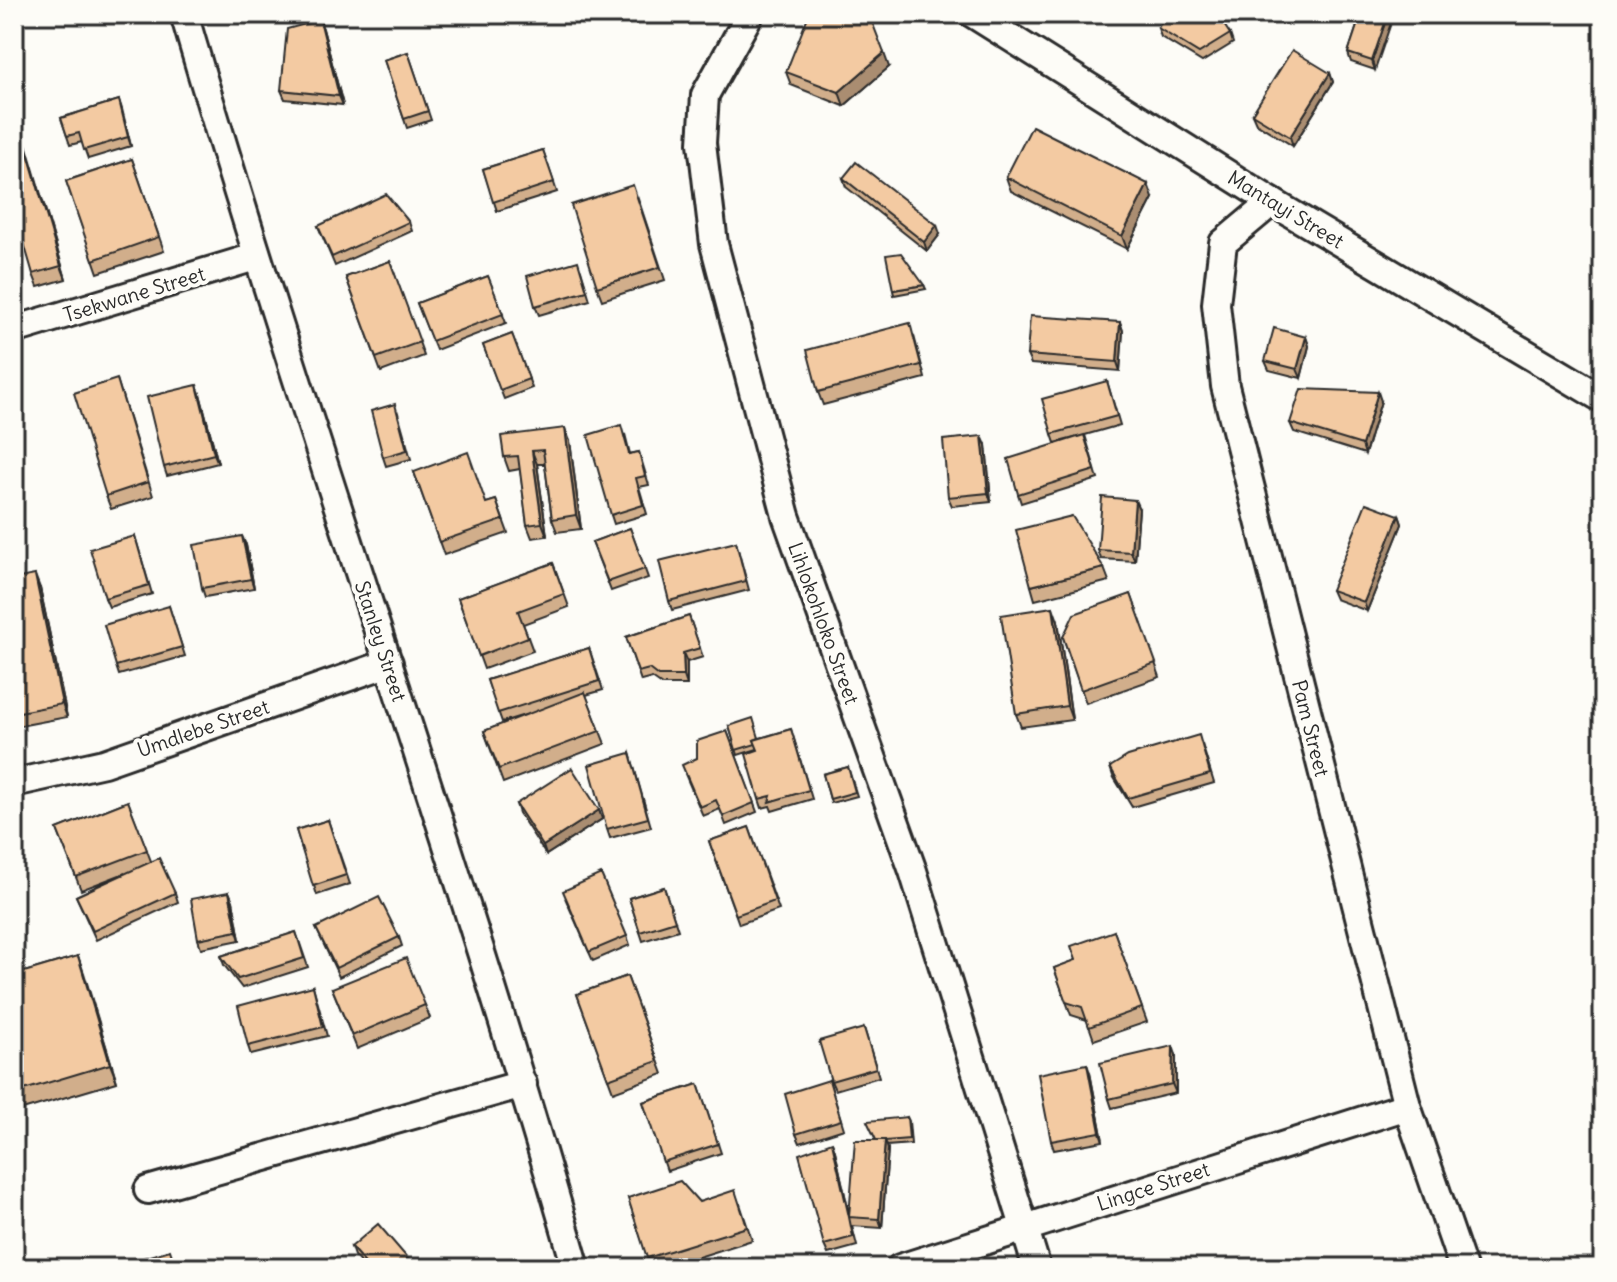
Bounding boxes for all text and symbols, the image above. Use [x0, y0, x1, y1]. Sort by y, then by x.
street label: Mantayi Street [1223, 165, 1349, 254]
street label: Tsekwane Street [60, 261, 208, 327]
street label: Lihlokohloko Street [783, 539, 865, 708]
street label: Stanley Street [350, 578, 412, 705]
street label: Pam Street [1287, 677, 1335, 779]
street label: Umdlebe Street [134, 694, 273, 762]
street label: Lingce Street [1094, 1156, 1213, 1216]

